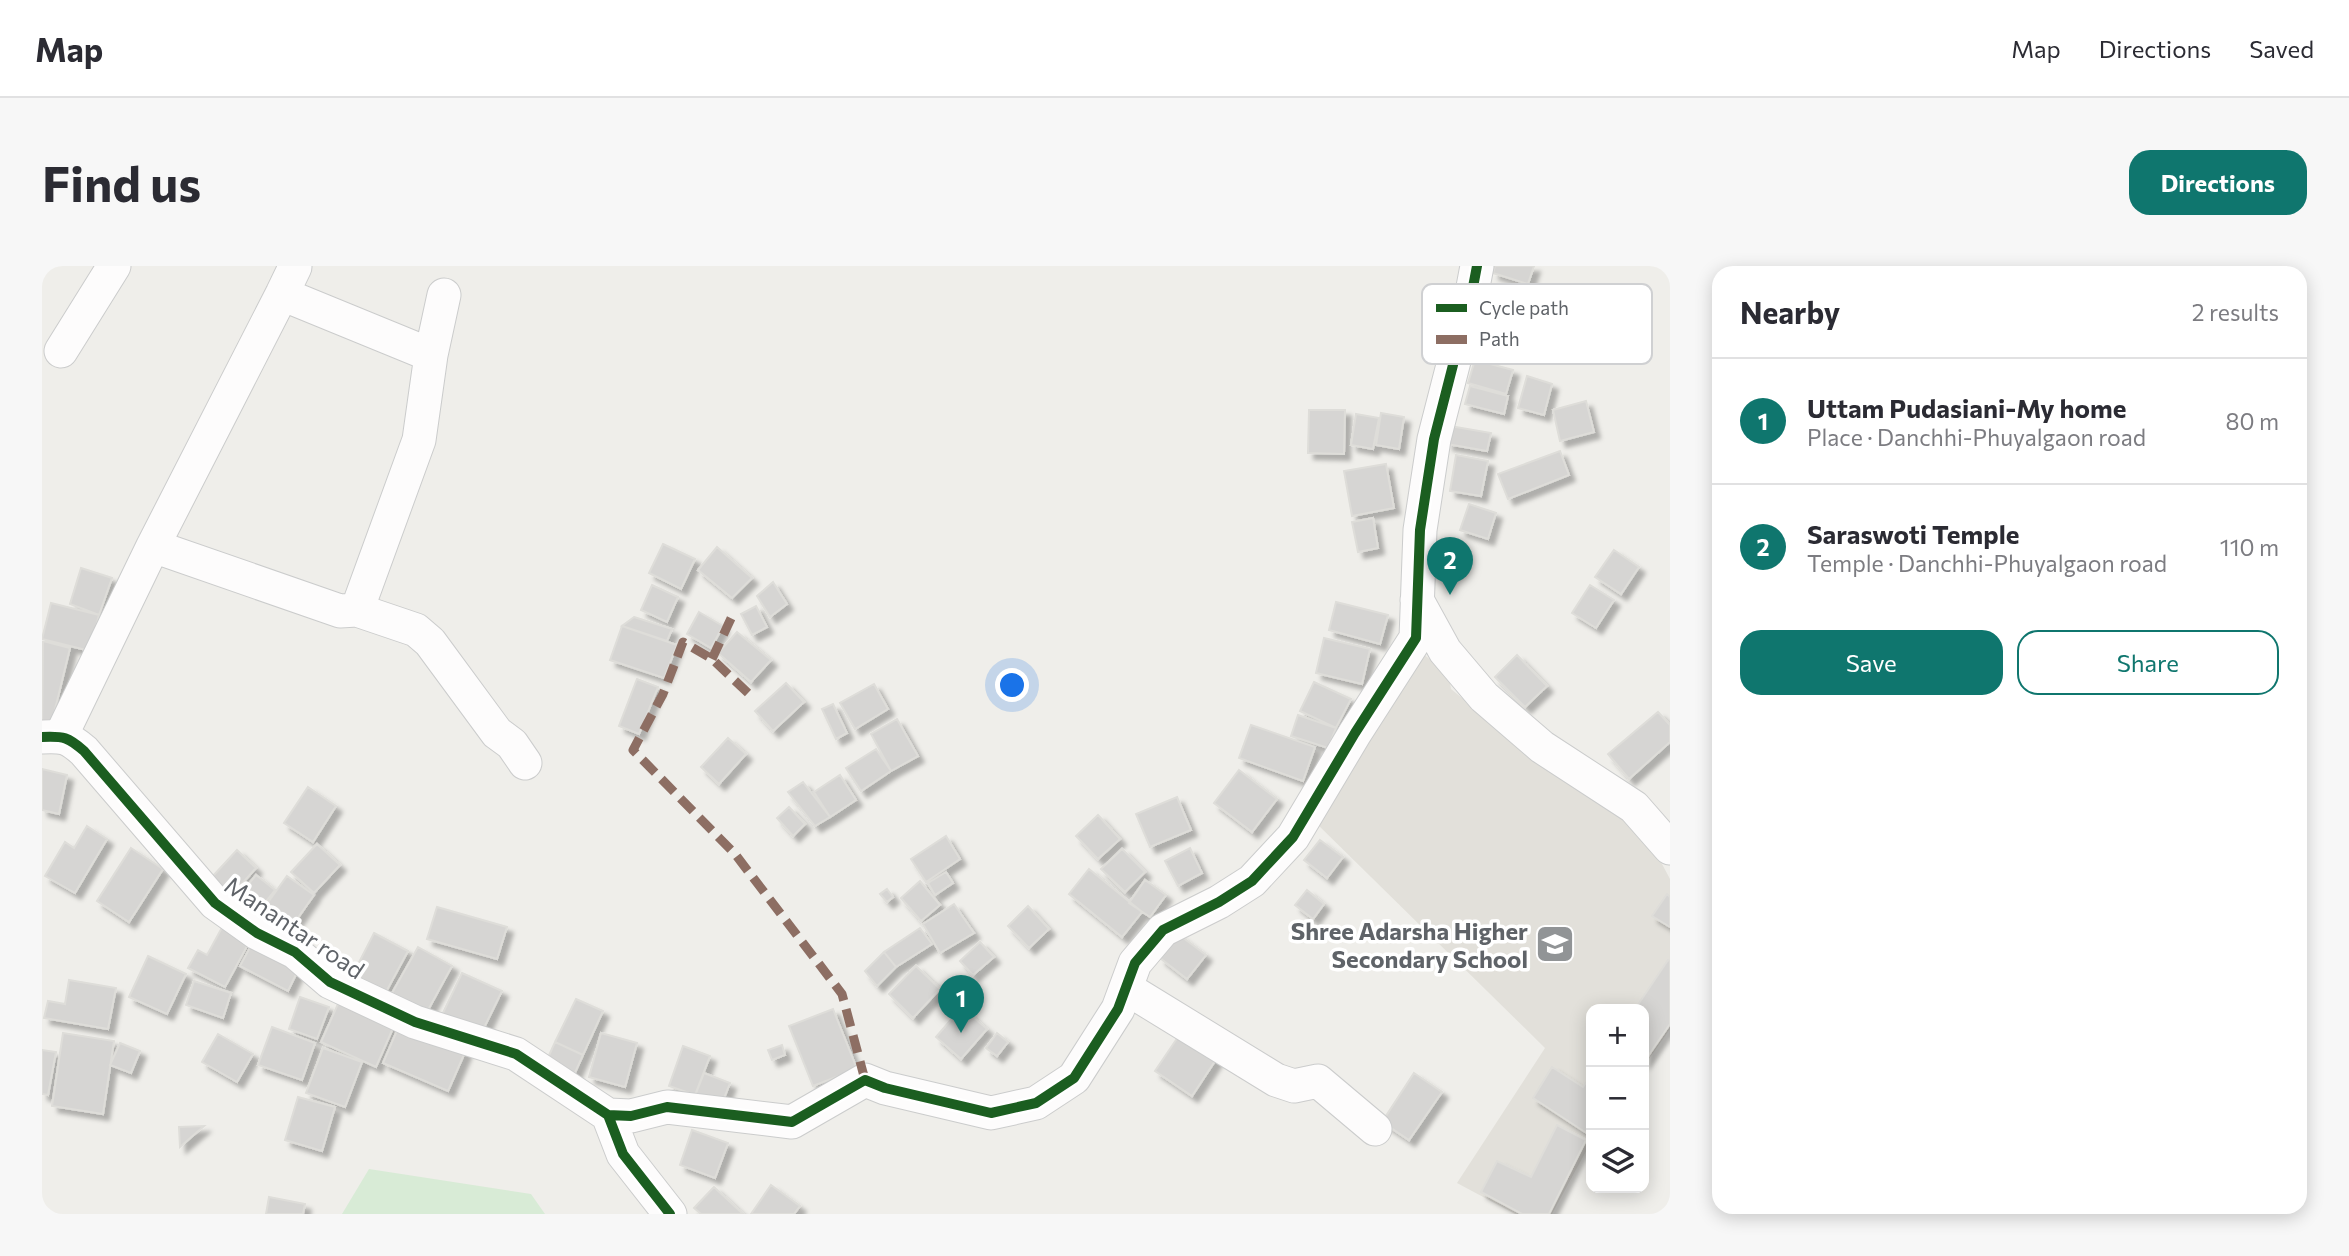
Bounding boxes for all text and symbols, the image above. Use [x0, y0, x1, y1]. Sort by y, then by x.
text: Map [35, 28, 103, 69]
text: Map [2011, 34, 2061, 63]
text: Directions [2099, 34, 2211, 63]
text: Saved [2249, 34, 2314, 63]
button: Directions [2129, 150, 2307, 215]
text: Find us [42, 152, 201, 212]
legend [1422, 284, 1652, 364]
text: Nearby [1740, 293, 1840, 330]
text: Cycle path [1479, 296, 1569, 319]
text: 2 results [2192, 298, 2279, 326]
text: Path [1479, 327, 1520, 350]
text: Uttam Pudasiani-My home [1807, 392, 2126, 423]
text: 1 [1758, 407, 1768, 435]
text: 80 m [2226, 407, 2279, 435]
text: Place · Danchhi-Phuyalgaon road [1807, 423, 2146, 451]
text: Saraswoti Temple [1807, 518, 2019, 549]
text: 2 [1756, 533, 1770, 561]
text: 110 m [2220, 533, 2279, 561]
pin: 2 [1427, 537, 1473, 595]
text: Temple · Danchhi-Phuyalgaon road [1807, 549, 2167, 577]
button: Save [1740, 630, 2003, 695]
button: Share [2017, 630, 2279, 695]
your location [995, 668, 1029, 702]
street label: Manantar road [220, 870, 370, 984]
place label: Shree Adarsha Higher Secondary School [1291, 916, 1528, 973]
school or university icon: Shree Adarsha Higher Secondary School [1534, 923, 1576, 965]
pin: 1 [938, 975, 984, 1033]
map controls [1586, 1004, 1649, 1193]
button: + [1586, 1004, 1649, 1067]
button: − [1586, 1067, 1649, 1130]
button: layers [1586, 1130, 1649, 1193]

